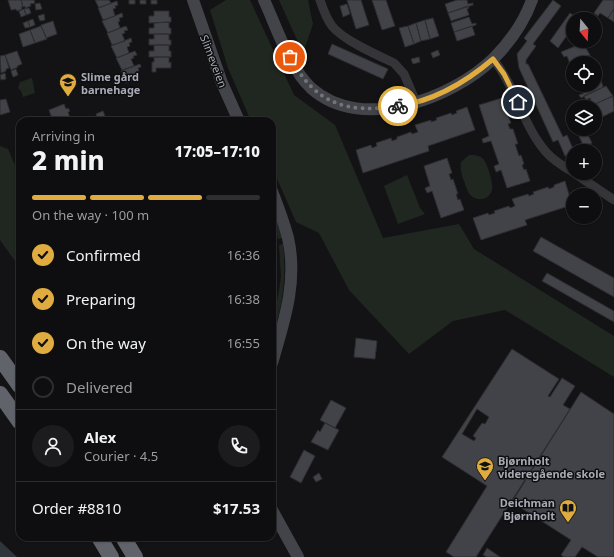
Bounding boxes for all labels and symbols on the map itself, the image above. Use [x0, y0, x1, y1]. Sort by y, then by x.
north arrow [566, 12, 602, 48]
street label: Slimeveien [197, 32, 231, 90]
pin [273, 40, 307, 74]
place label: Slime gård barnehage [81, 69, 141, 97]
school or university icon: Slime gård barnehage [58, 72, 78, 97]
pin [501, 85, 535, 119]
courier [378, 86, 418, 126]
place label: Bjørnholt videregående skole [498, 453, 605, 481]
school or university icon: Bjørnholt videregående skole [475, 456, 495, 481]
place label: Deichman Bjørnholt [500, 495, 555, 523]
library icon: Deichman Bjørnholt [558, 498, 578, 523]

